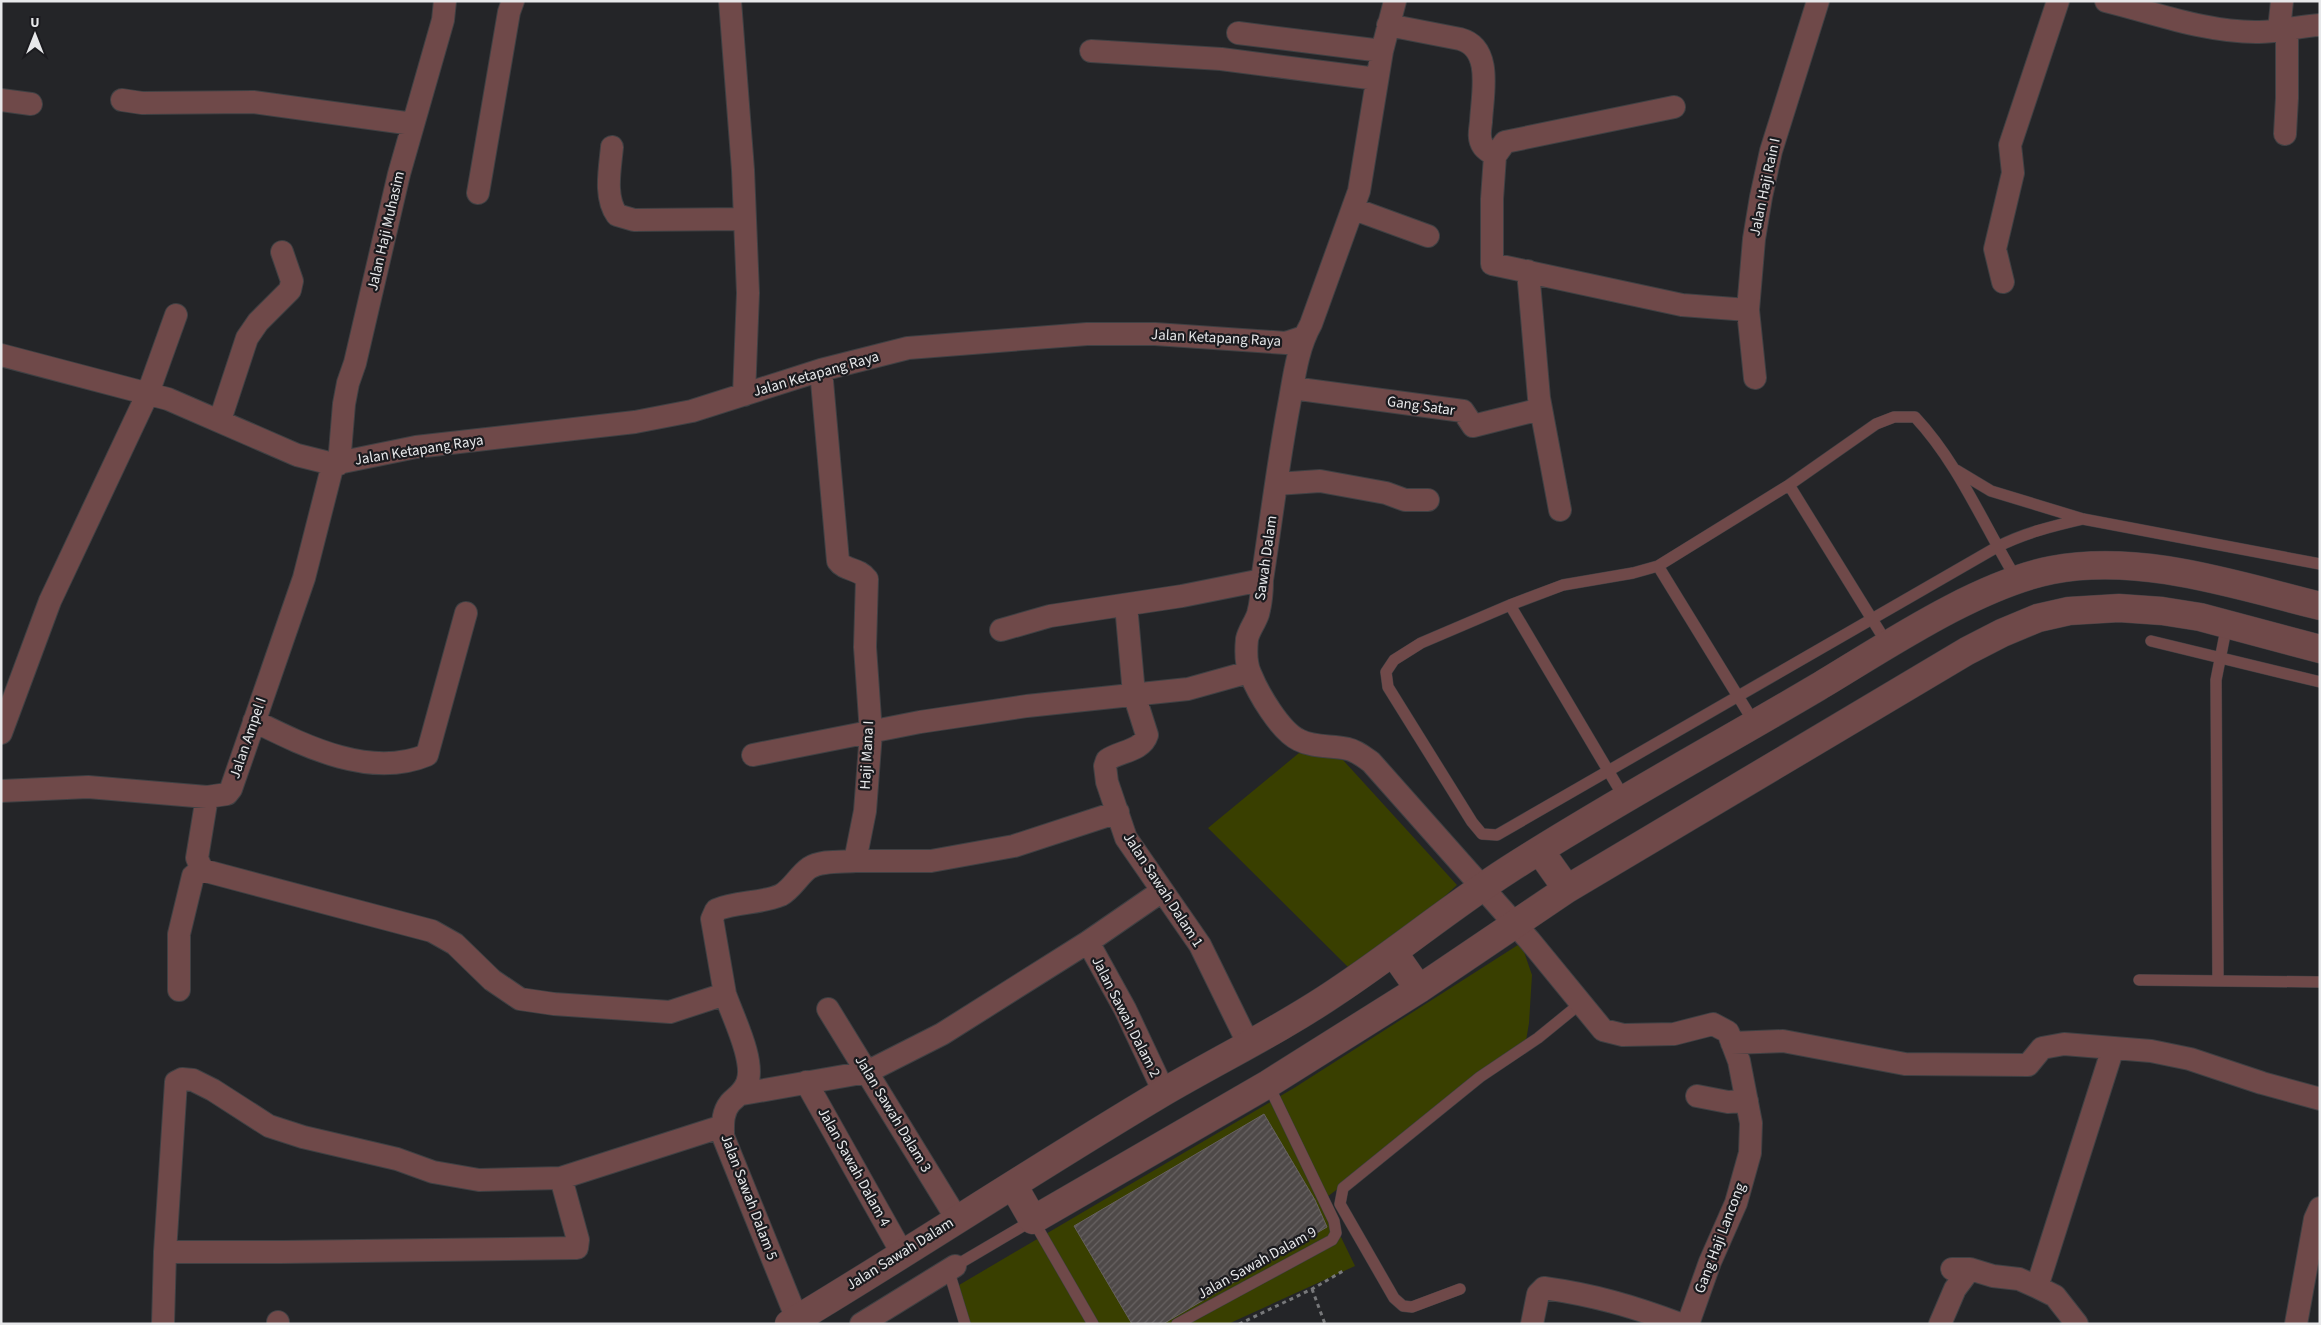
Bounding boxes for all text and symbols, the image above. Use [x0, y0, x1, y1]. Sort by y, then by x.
north arrow [10, 10, 60, 60]
text: U [30, 13, 40, 33]
street label: Jalan Haji Rain I [1744, 136, 1786, 238]
street label: Jalan Haji Muhasim [362, 169, 410, 293]
street label: Jalan Ketapang Raya [1150, 324, 1282, 352]
street label: Jalan Ketapang Raya [750, 346, 882, 402]
street label: Gang Satar [1386, 391, 1457, 421]
street label: Jalan Ketapang Raya [353, 429, 485, 471]
street label: Sawah Dalam [1250, 514, 1282, 602]
street label: Jalan Ampel I [224, 695, 272, 781]
street label: Haji Mana I [855, 720, 879, 790]
street label: Jalan Sawah Dalam 1 [1118, 828, 1208, 952]
street label: Jalan Sawah Dalam 2 [1086, 953, 1166, 1081]
street label: Jalan Sawah Dalam 3 [850, 1051, 936, 1177]
street label: Jalan Sawah Dalam 4 [812, 1104, 896, 1231]
street label: Jalan Sawah Dalam 5 [715, 1131, 783, 1263]
street label: Gang Haji Lancong [1689, 1179, 1751, 1296]
street label: Jalan Sawah Dalam [842, 1213, 958, 1295]
street label: Jalan Sawah Dalam 9 [1194, 1221, 1320, 1305]

